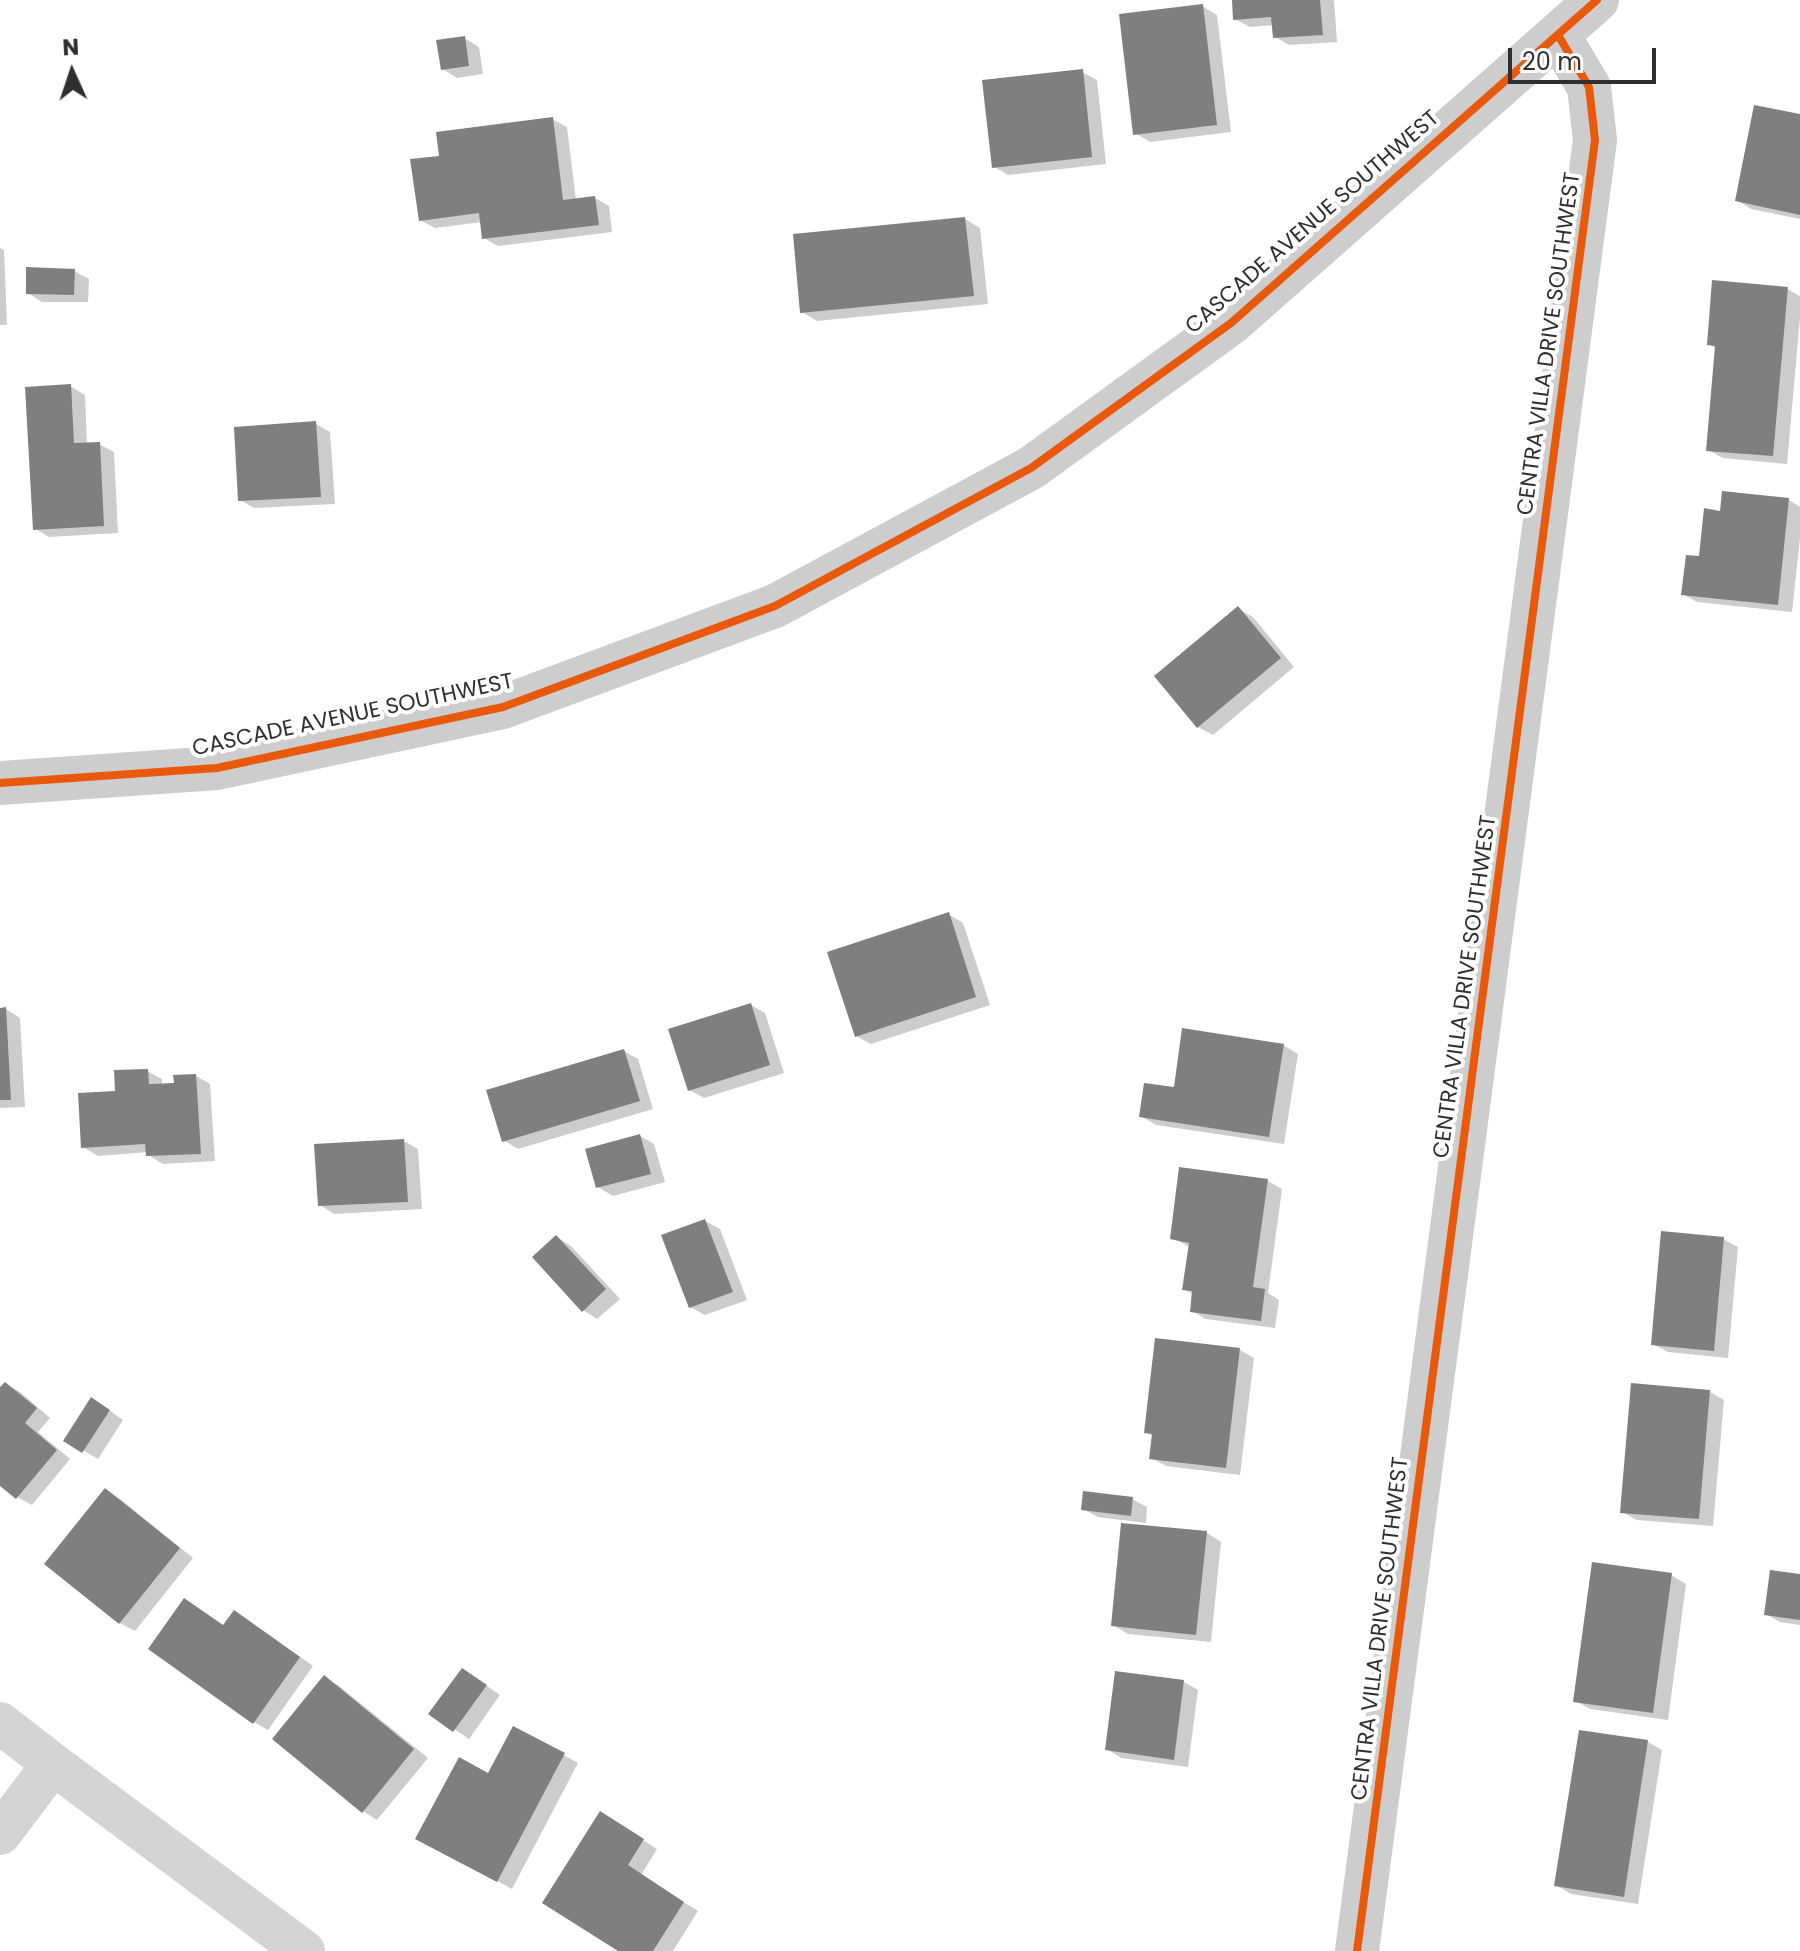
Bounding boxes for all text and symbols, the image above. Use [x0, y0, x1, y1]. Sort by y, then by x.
north arrow [32, 32, 112, 112]
text: N [62, 32, 80, 63]
scale bar [1512, 32, 1660, 82]
text: 20 m [1522, 45, 1582, 78]
street label: CASCADE AVENUE SOUTHWEST [1181, 106, 1445, 340]
street label: CENTRA VILLA DRIVE SOUTHWEST [1513, 171, 1587, 517]
street label: CASCADE AVENUE SOUTHWEST [190, 669, 516, 763]
street label: CENTRA VILLA DRIVE SOUTHWEST [1429, 814, 1503, 1160]
street label: CENTRA VILLA DRIVE SOUTHWEST [1347, 1456, 1415, 1802]

